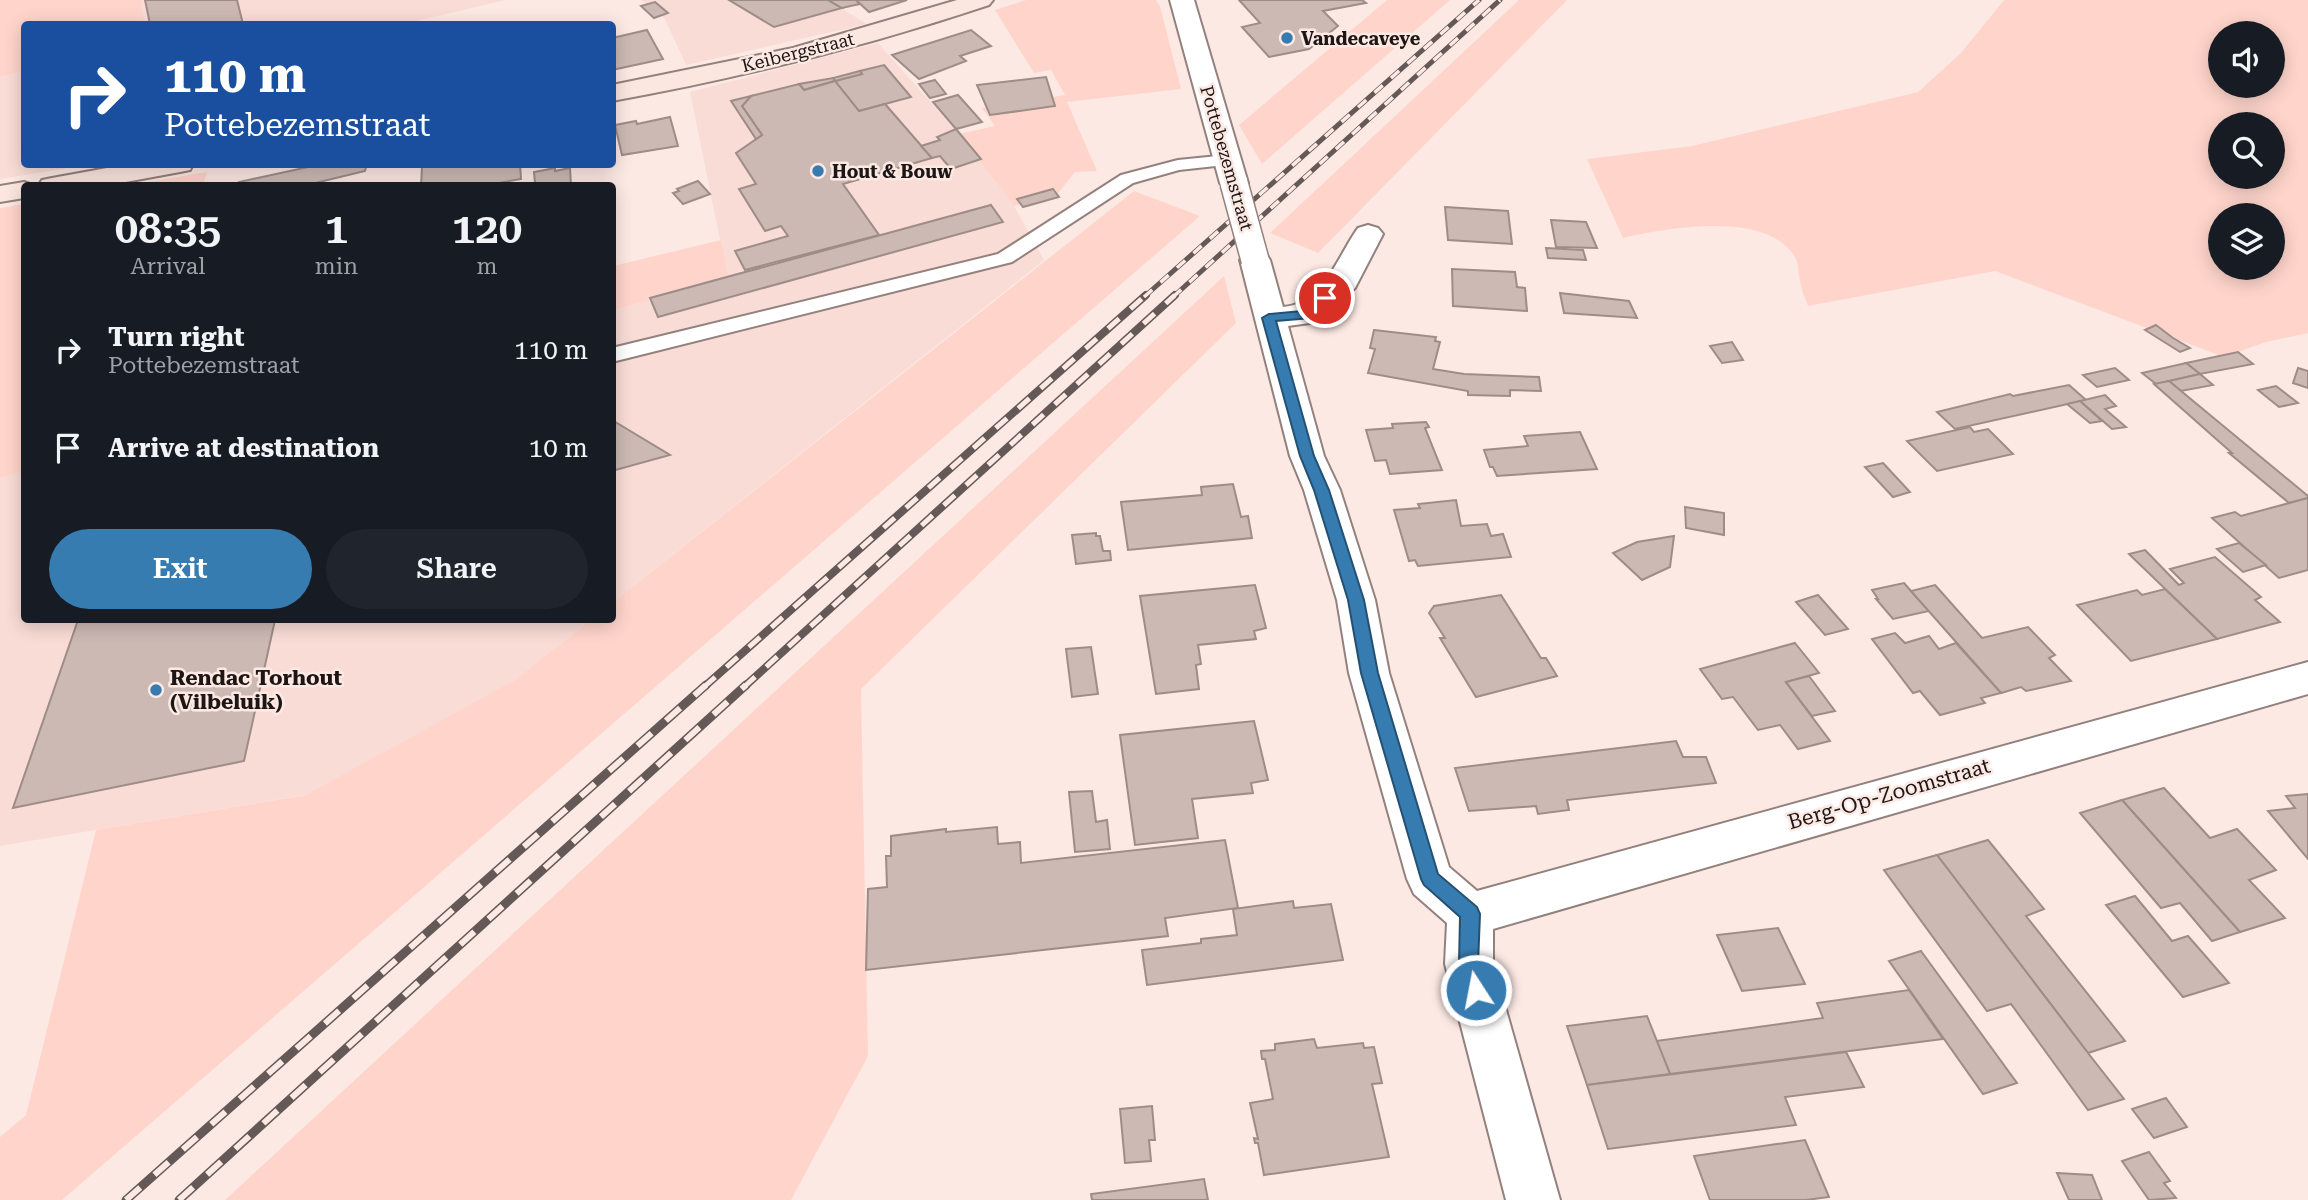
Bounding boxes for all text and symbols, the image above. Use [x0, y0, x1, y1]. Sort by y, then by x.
map controls [2208, 21, 2285, 280]
button: sound [2208, 21, 2285, 98]
street label: Keibergstraat [739, 28, 857, 76]
place label: Vandecaveye [1301, 28, 1421, 49]
marker: Vandecaveye [1279, 30, 1295, 46]
text: 110 m [164, 47, 306, 104]
icon: right [49, 49, 140, 140]
street label: Pottebezemstraat [1196, 83, 1258, 233]
text: Pottebezemstraat [164, 106, 430, 144]
button: search [2208, 112, 2285, 189]
place label: Hout & Bouw [832, 161, 953, 182]
marker: Hout & Bouw [810, 163, 826, 179]
button: layers [2208, 203, 2285, 280]
text: 08:35 [115, 204, 221, 253]
text: 1 [325, 204, 348, 253]
text: 120 [452, 204, 522, 253]
text: Arrival [131, 253, 205, 280]
text: min [315, 253, 358, 280]
text: m [476, 253, 497, 280]
pin [1295, 268, 1355, 328]
icon: arrive [1306, 279, 1344, 317]
text: Turn right [108, 322, 244, 352]
icon: right [49, 331, 87, 369]
text: 110 m [514, 335, 588, 365]
text: Pottebezemstraat [108, 352, 300, 379]
icon: arrive [49, 429, 87, 467]
text: Arrive at destination [108, 433, 379, 463]
text: 10 m [529, 433, 588, 463]
button: Exit [49, 529, 312, 609]
button: Share [326, 529, 588, 609]
place label: Rendac Torhout (Vilbeluik) [170, 666, 342, 714]
marker: Rendac Torhout (Vilbeluik) [148, 682, 164, 698]
street label: Berg-Op-Zoomstraat [1785, 754, 1993, 834]
position arrow [1439, 953, 1513, 1027]

